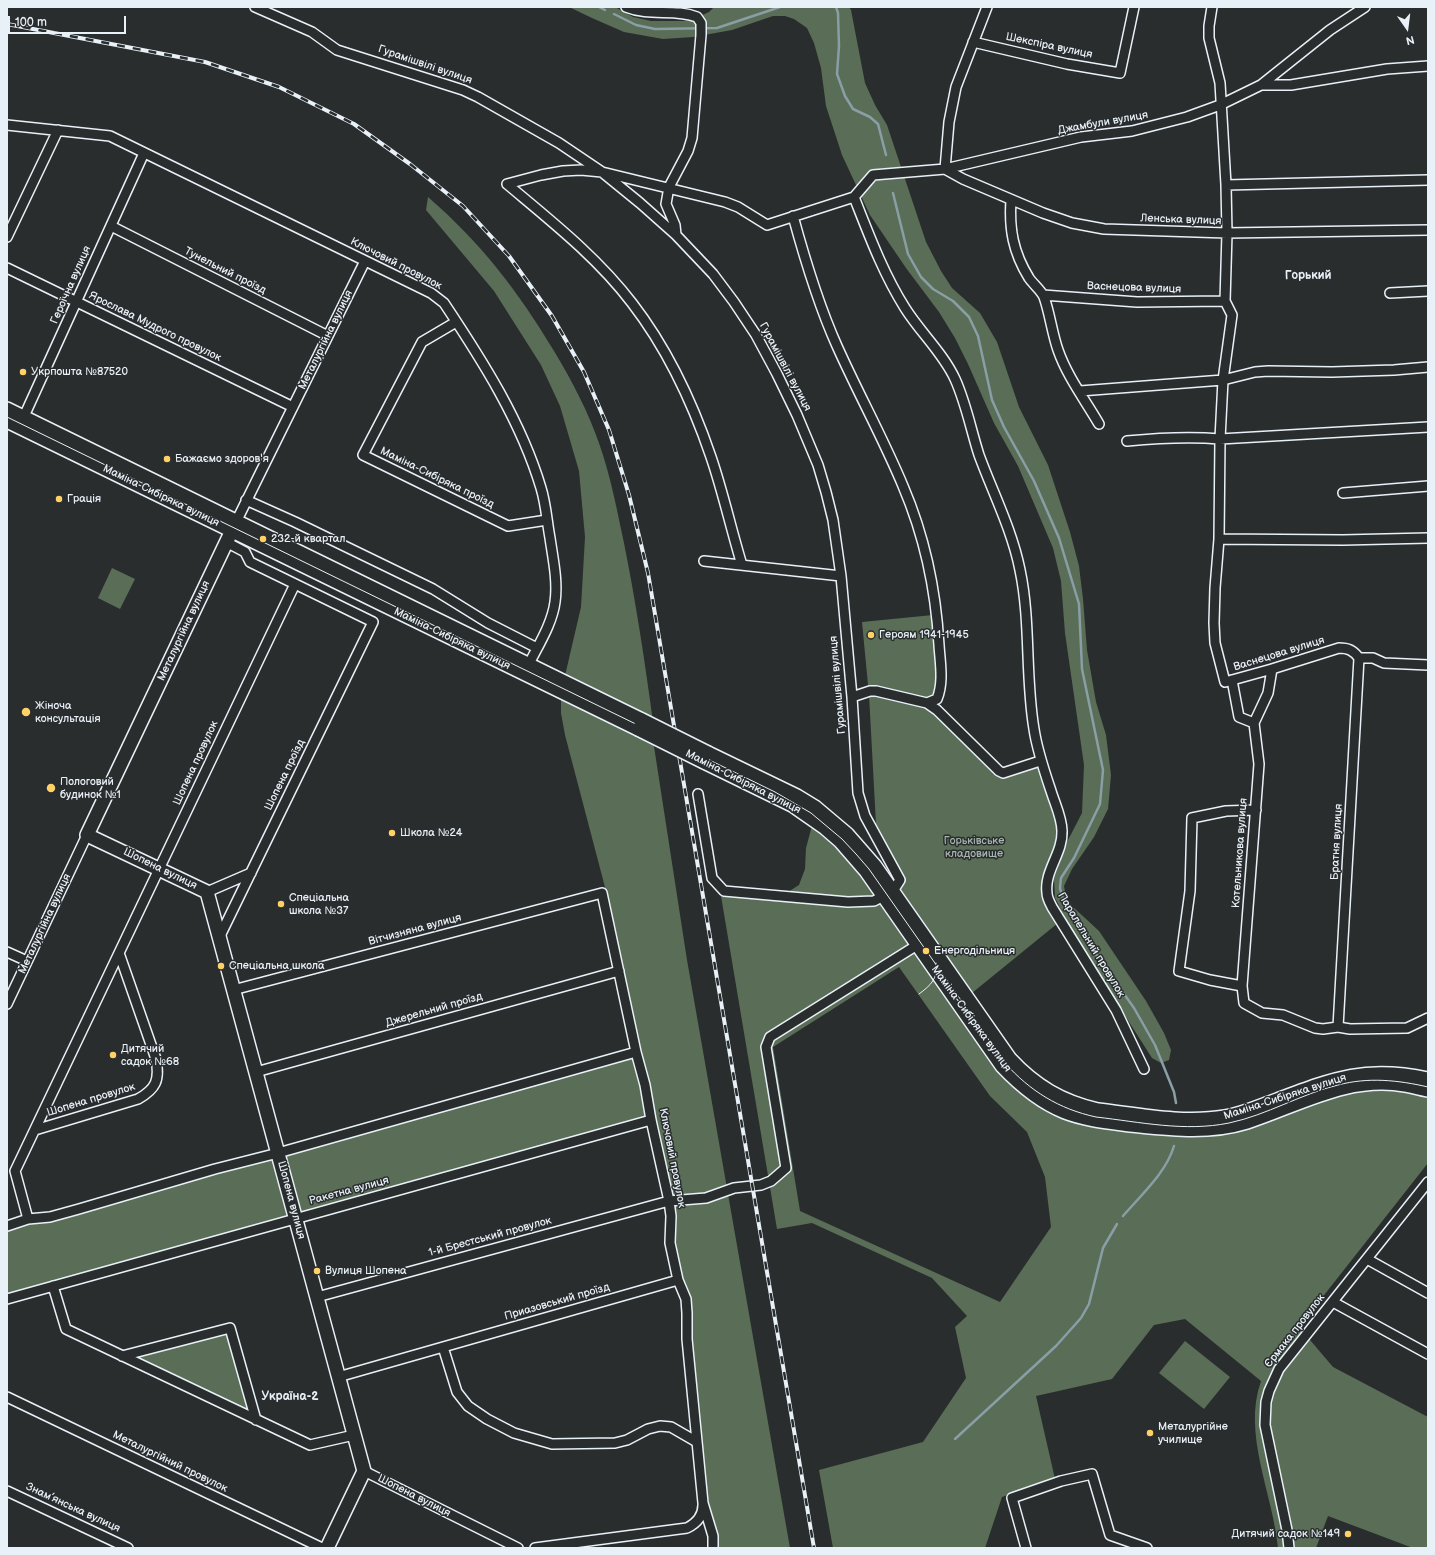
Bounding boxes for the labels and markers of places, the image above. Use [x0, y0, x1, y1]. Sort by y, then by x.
place label: Укрпошта №87520 [31, 365, 128, 379]
marker: Укрпошта №87520 [18, 367, 28, 377]
place label: Бажаємо здоров'я [175, 452, 269, 466]
marker: Бажаємо здоров'я [162, 454, 172, 464]
place label: Грація [67, 492, 101, 506]
marker: Грація [54, 494, 64, 504]
place label: 232-й квартал [271, 532, 346, 546]
marker: 232-й квартал [258, 534, 268, 544]
place label: Героям 1941-1945 [879, 628, 969, 642]
marker: Героям 1941-1945 [866, 630, 876, 640]
place label: Жіноча консультація [35, 699, 101, 725]
marker: Жіноча консультація [20, 706, 32, 718]
place label: Пологовий будинок №1 [60, 775, 121, 801]
marker: Пологовий будинок №1 [45, 782, 57, 794]
place label: Школа №24 [400, 826, 462, 840]
marker: Школа №24 [387, 828, 397, 838]
place label: Спеціальна школа №37 [289, 891, 349, 917]
marker: Спеціальна школа №37 [276, 899, 286, 909]
place label: Енергодільниця [934, 944, 1015, 958]
marker: Енергодільниця [921, 946, 931, 956]
place label: Спеціальна школа [229, 959, 325, 973]
marker: Спеціальна школа [216, 961, 226, 971]
place label: Дитячий садок №68 [121, 1042, 179, 1068]
marker: Дитячий садок №68 [108, 1050, 118, 1060]
place label: Вулиця Шопена [325, 1264, 407, 1278]
marker: Вулиця Шопена [312, 1266, 322, 1276]
place label: Металургійне училище [1158, 1420, 1228, 1446]
marker: Металургійне училище [1145, 1428, 1155, 1438]
place label: Дитячий садок №149 [1231, 1527, 1340, 1541]
marker: Дитячий садок №149 [1343, 1529, 1353, 1539]

